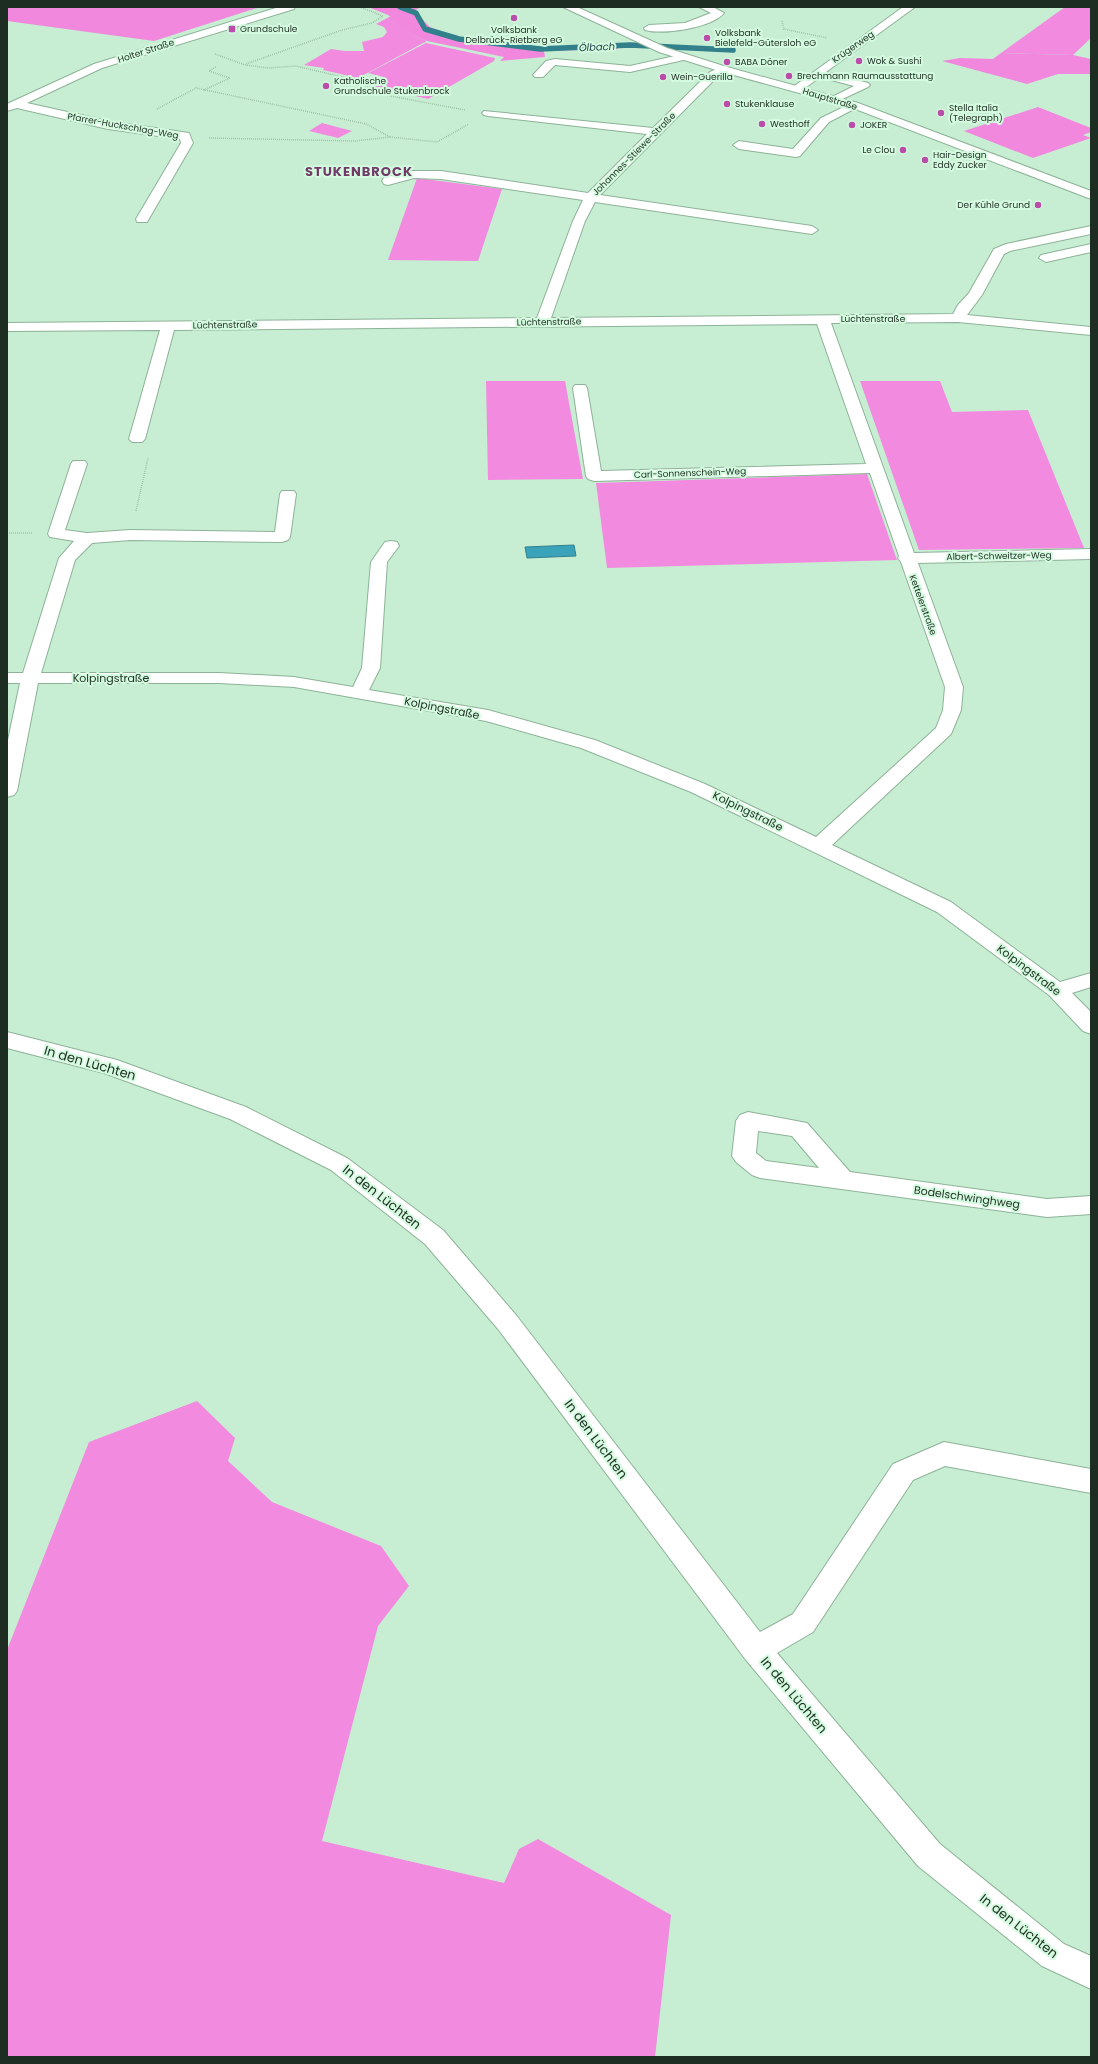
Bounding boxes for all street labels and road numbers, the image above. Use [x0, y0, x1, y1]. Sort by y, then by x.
street label: Krügerweg [830, 28, 876, 66]
street label: Holter Straße [116, 36, 176, 66]
street label: Hauptstraße [801, 85, 859, 113]
street label: Johannes-Stiewe-Straße [590, 109, 679, 198]
street label: Pfarrer-Huckschlag-Weg [66, 110, 180, 142]
street label: Lüchtenstraße [841, 313, 906, 325]
street label: Lüchtenstraße [517, 315, 582, 329]
street label: Lüchtenstraße [193, 318, 258, 332]
street label: Carl-Sonnenschein-Weg [634, 465, 746, 481]
street label: Albert-Schweitzer-Weg [946, 549, 1052, 563]
street label: Kettelerstraße [907, 573, 940, 637]
street label: Kolpingstraße [73, 670, 149, 686]
street label: Kolpingstraße [403, 693, 481, 723]
street label: Kolpingstraße [710, 787, 786, 835]
street label: Kolpingstraße [994, 941, 1065, 1000]
street label: In den Lüchten [42, 1041, 138, 1085]
street label: In den Lüchten [339, 1160, 425, 1234]
street label: Bodelschwinghweg [913, 1182, 1021, 1212]
street label: In den Lüchten [560, 1395, 632, 1483]
street label: In den Lüchten [756, 1653, 832, 1737]
street label: In den Lüchten [976, 1889, 1062, 1963]

